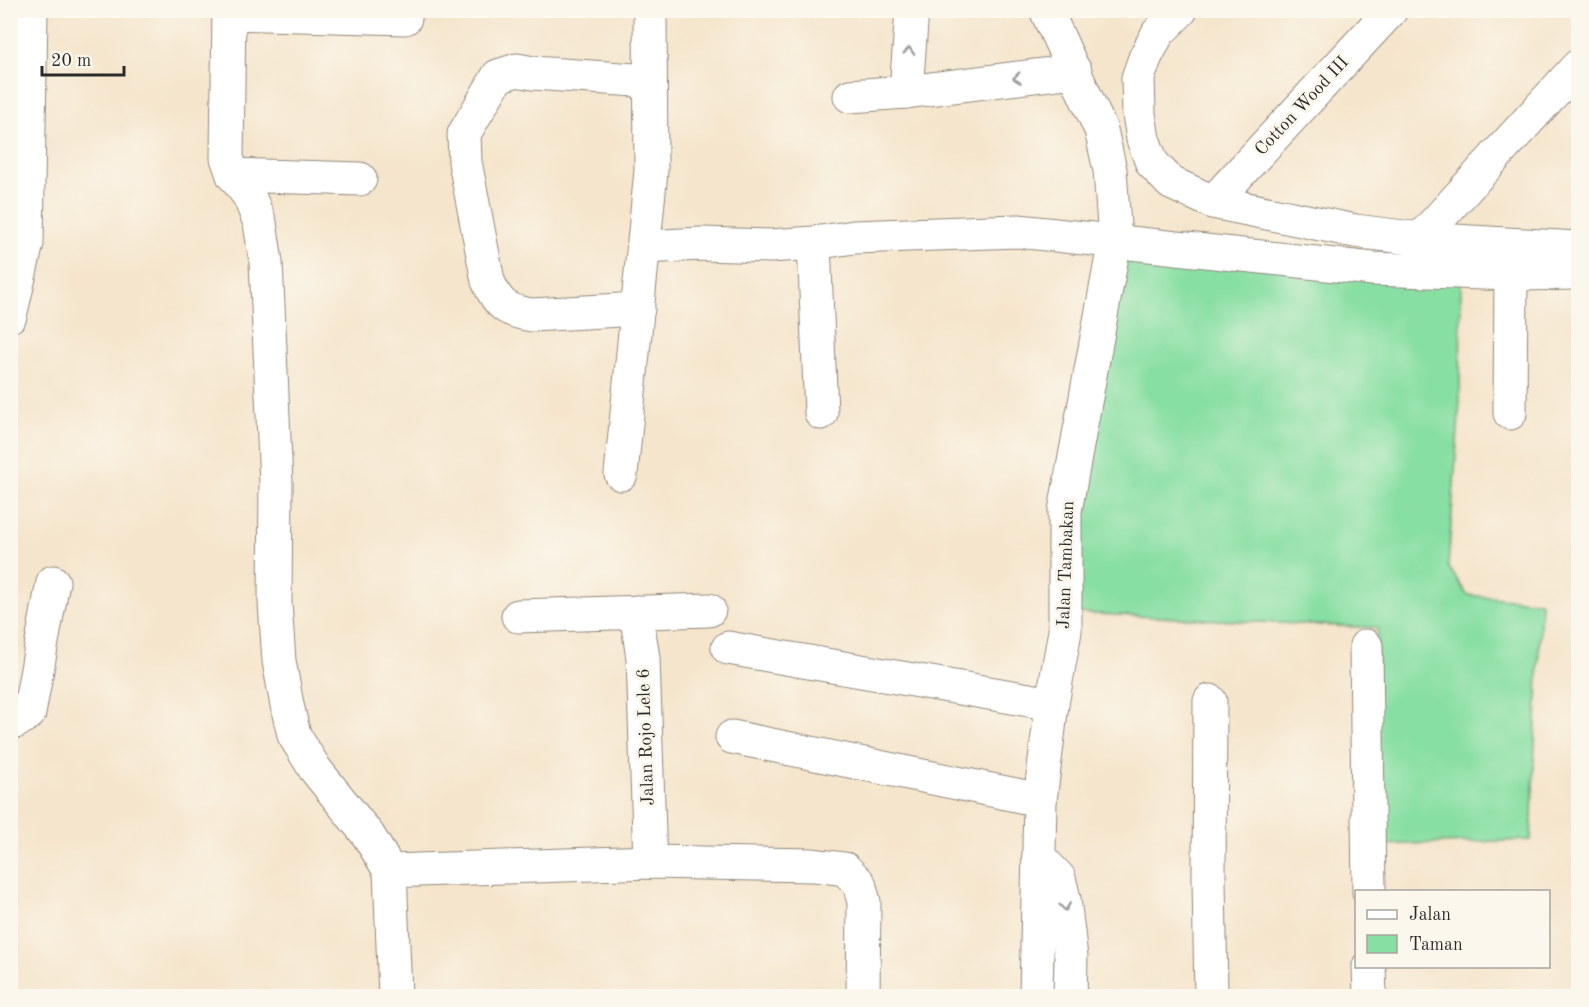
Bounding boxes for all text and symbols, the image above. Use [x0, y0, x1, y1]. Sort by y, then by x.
scale bar [42, 39, 124, 77]
one-way arrow [902, 47, 915, 56]
text: 20 m [51, 52, 91, 70]
street label: Cotton Wood III [1252, 53, 1352, 159]
one-way arrow [1012, 71, 1021, 84]
street label: Jalan Tambakan [1055, 500, 1077, 629]
street label: Jalan Rojo Lele 6 [635, 668, 657, 806]
legend [1355, 890, 1550, 968]
one-way arrow [1058, 903, 1070, 912]
text: Jalan [1409, 906, 1451, 924]
text: Taman [1409, 936, 1463, 954]

